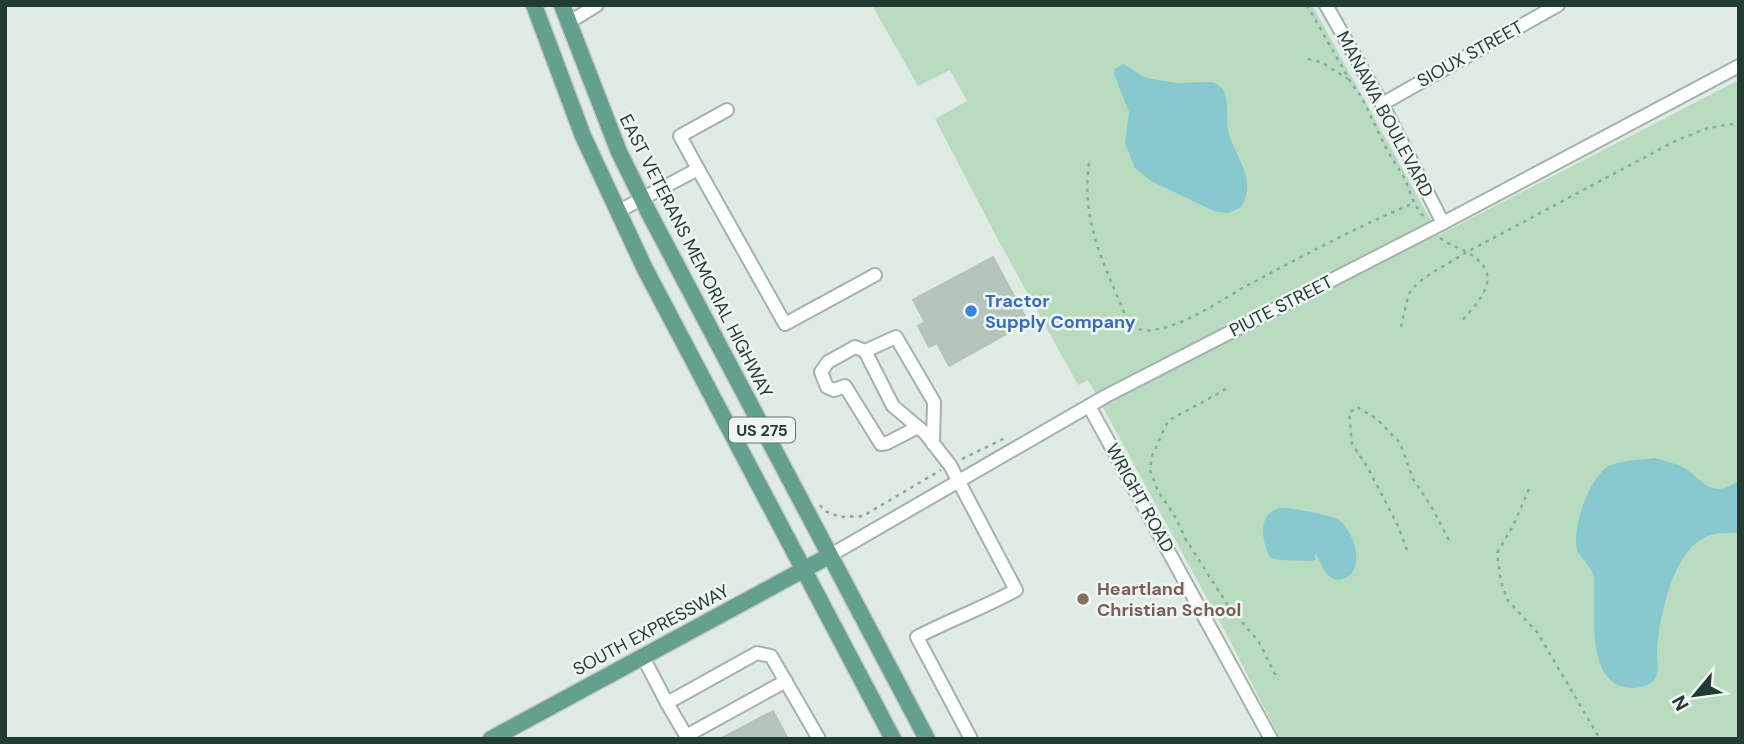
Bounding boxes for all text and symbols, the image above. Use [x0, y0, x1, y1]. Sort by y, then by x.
street label: SIOUX STREET [1413, 15, 1527, 93]
street label: MANAWA BOULEVARD [1331, 27, 1439, 201]
street label: EAST VETERANS MEMORIAL HIGHWAY [614, 110, 778, 402]
street label: PIUTE STREET [1225, 270, 1337, 342]
place label: Tractor Supply Company [985, 289, 1136, 334]
marker: Tractor Supply Company [963, 303, 979, 319]
road number: US 275 [729, 418, 795, 442]
street label: WRIGHT ROAD [1100, 439, 1180, 557]
place label: Heartland Christian School [1097, 577, 1241, 622]
street label: SOUTH EXPRESSWAY [569, 578, 734, 681]
marker: Heartland Christian School [1075, 591, 1091, 607]
north arrow [1660, 660, 1730, 730]
text: N [1666, 691, 1695, 715]

